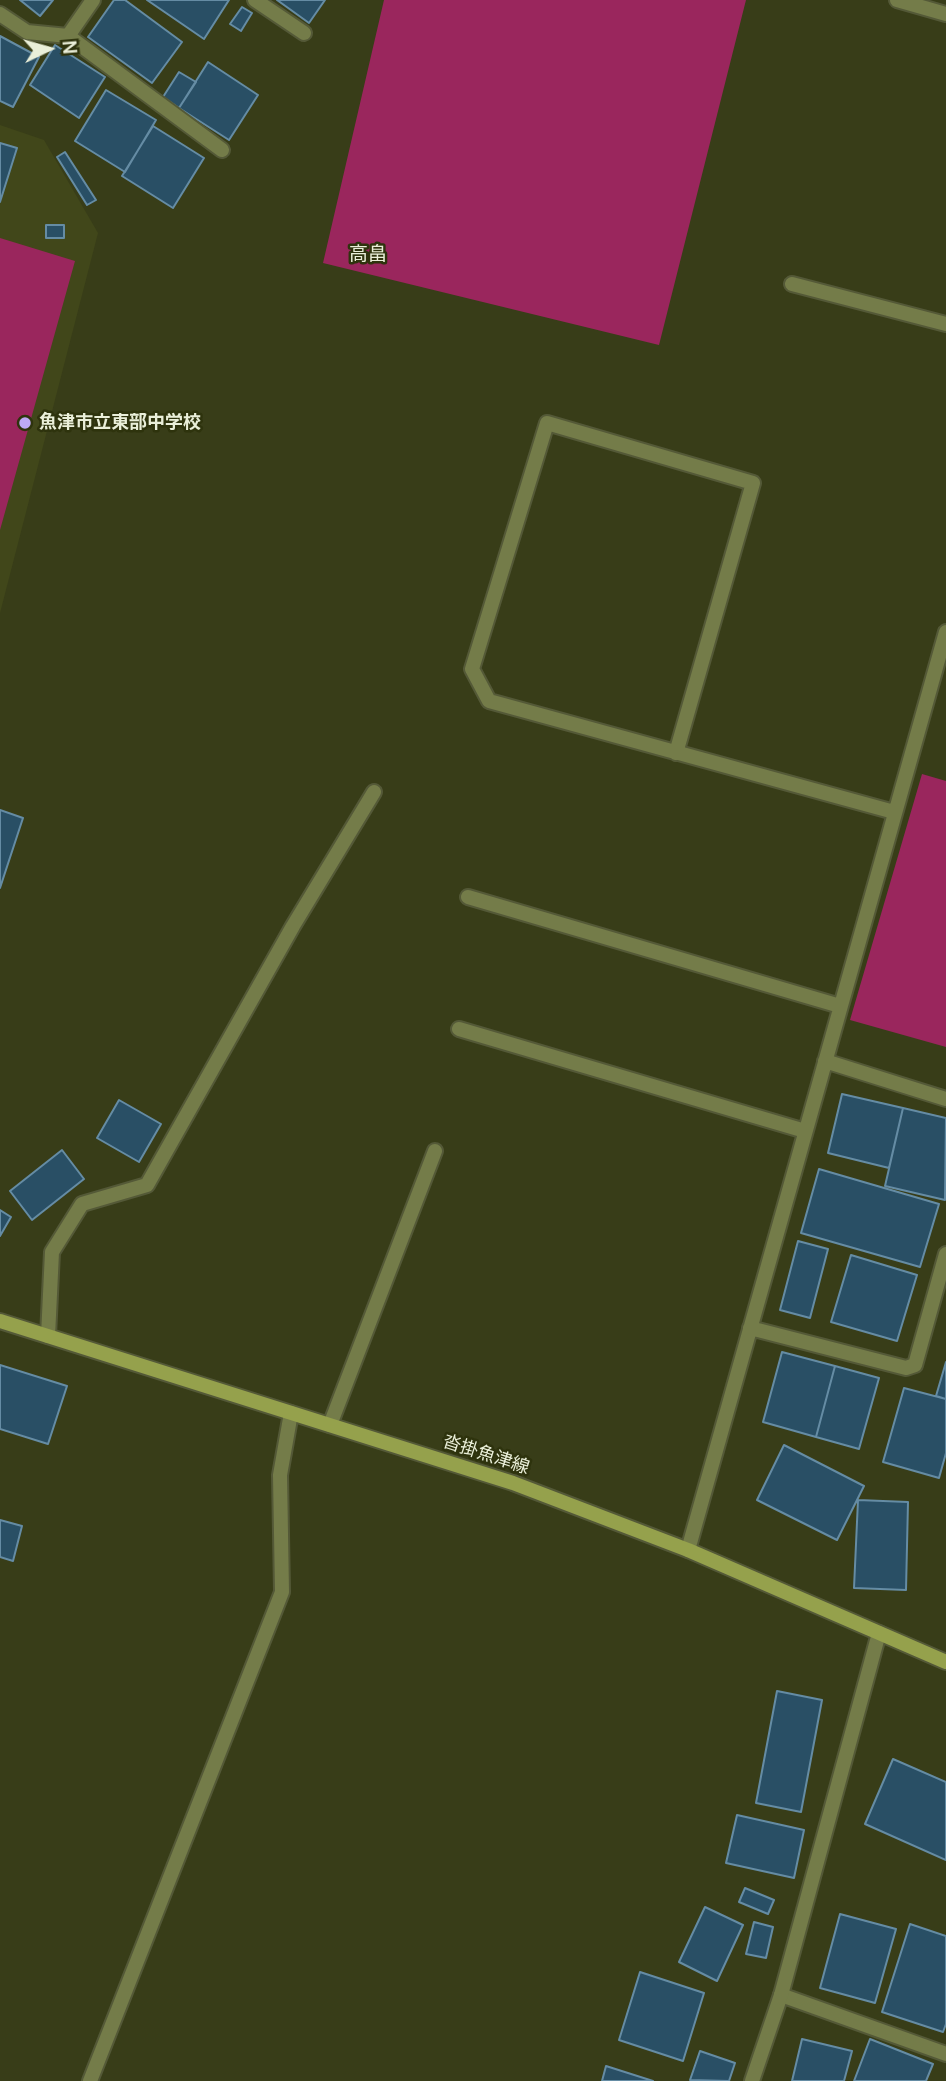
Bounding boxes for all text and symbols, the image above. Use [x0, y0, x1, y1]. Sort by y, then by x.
north arrow [14, 14, 84, 84]
text: N [56, 39, 83, 55]
district label: 高畠 [349, 244, 387, 266]
place label: 魚津市立東部中学校 [39, 412, 201, 434]
marker: 魚津市立東部中学校 [17, 415, 33, 431]
street label: 沓掛魚津線 [440, 1431, 532, 1479]

